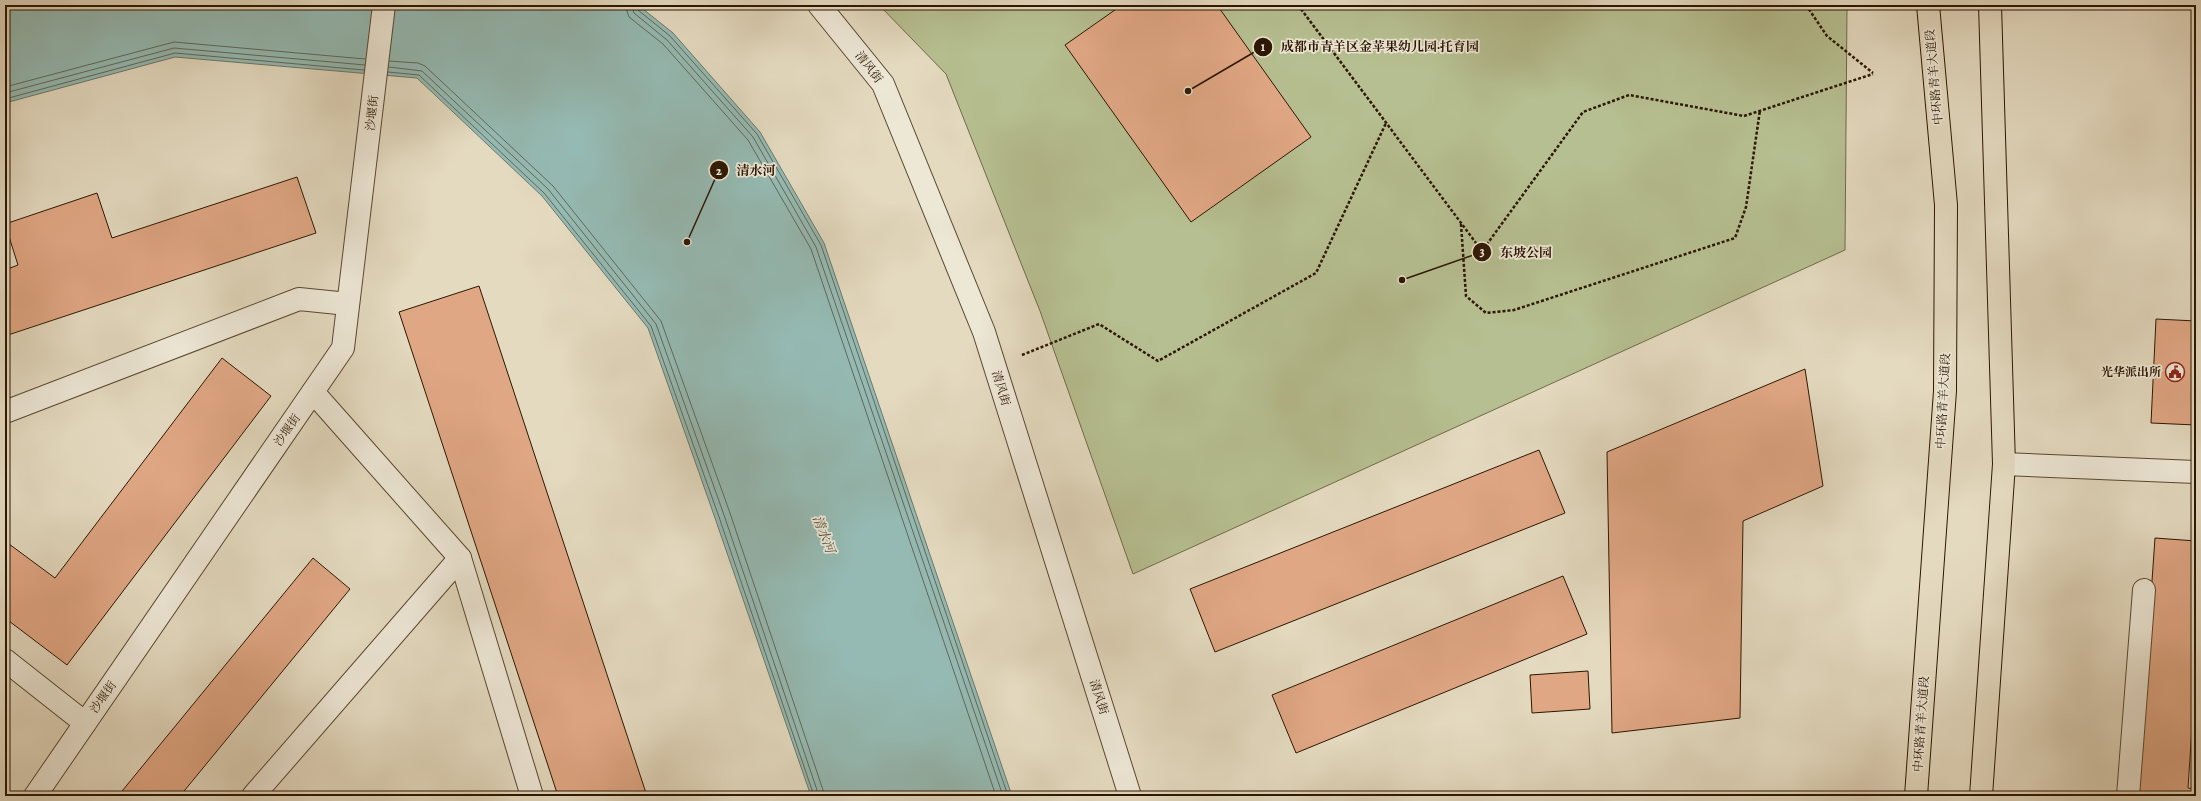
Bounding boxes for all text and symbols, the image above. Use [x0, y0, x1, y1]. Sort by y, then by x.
street label: 中环路青羊大道段 [1922, 28, 1946, 126]
callout: 成都市青羊区金苹果幼儿园·托育园 [1253, 34, 1488, 59]
text: 成都市青羊区金苹果幼儿园·托育园 [1281, 38, 1479, 55]
text: 1 [1261, 39, 1266, 55]
street label: 清风街 [852, 48, 887, 87]
street label: 沙堰街 [362, 93, 382, 132]
callout: 清水河 [709, 158, 784, 183]
text: 清水河 [736, 162, 776, 179]
text: 2 [716, 163, 722, 179]
callout: 东坡公园 [1472, 240, 1560, 265]
text: 3 [1479, 244, 1485, 260]
text: 东坡公园 [1500, 244, 1552, 261]
street label: 中环路青羊大道段 [1932, 353, 1954, 449]
public building icon: 光华派出所 [2164, 361, 2186, 383]
place label: 光华派出所 [2101, 364, 2161, 380]
street label: 清风街 [988, 368, 1014, 409]
street label: 沙堰街 [270, 410, 304, 449]
water label: 清水河 [809, 513, 840, 557]
street label: 中环路青羊大道段 [1910, 676, 1932, 772]
street label: 沙堰街 [86, 677, 120, 716]
street label: 清风街 [1086, 677, 1112, 718]

